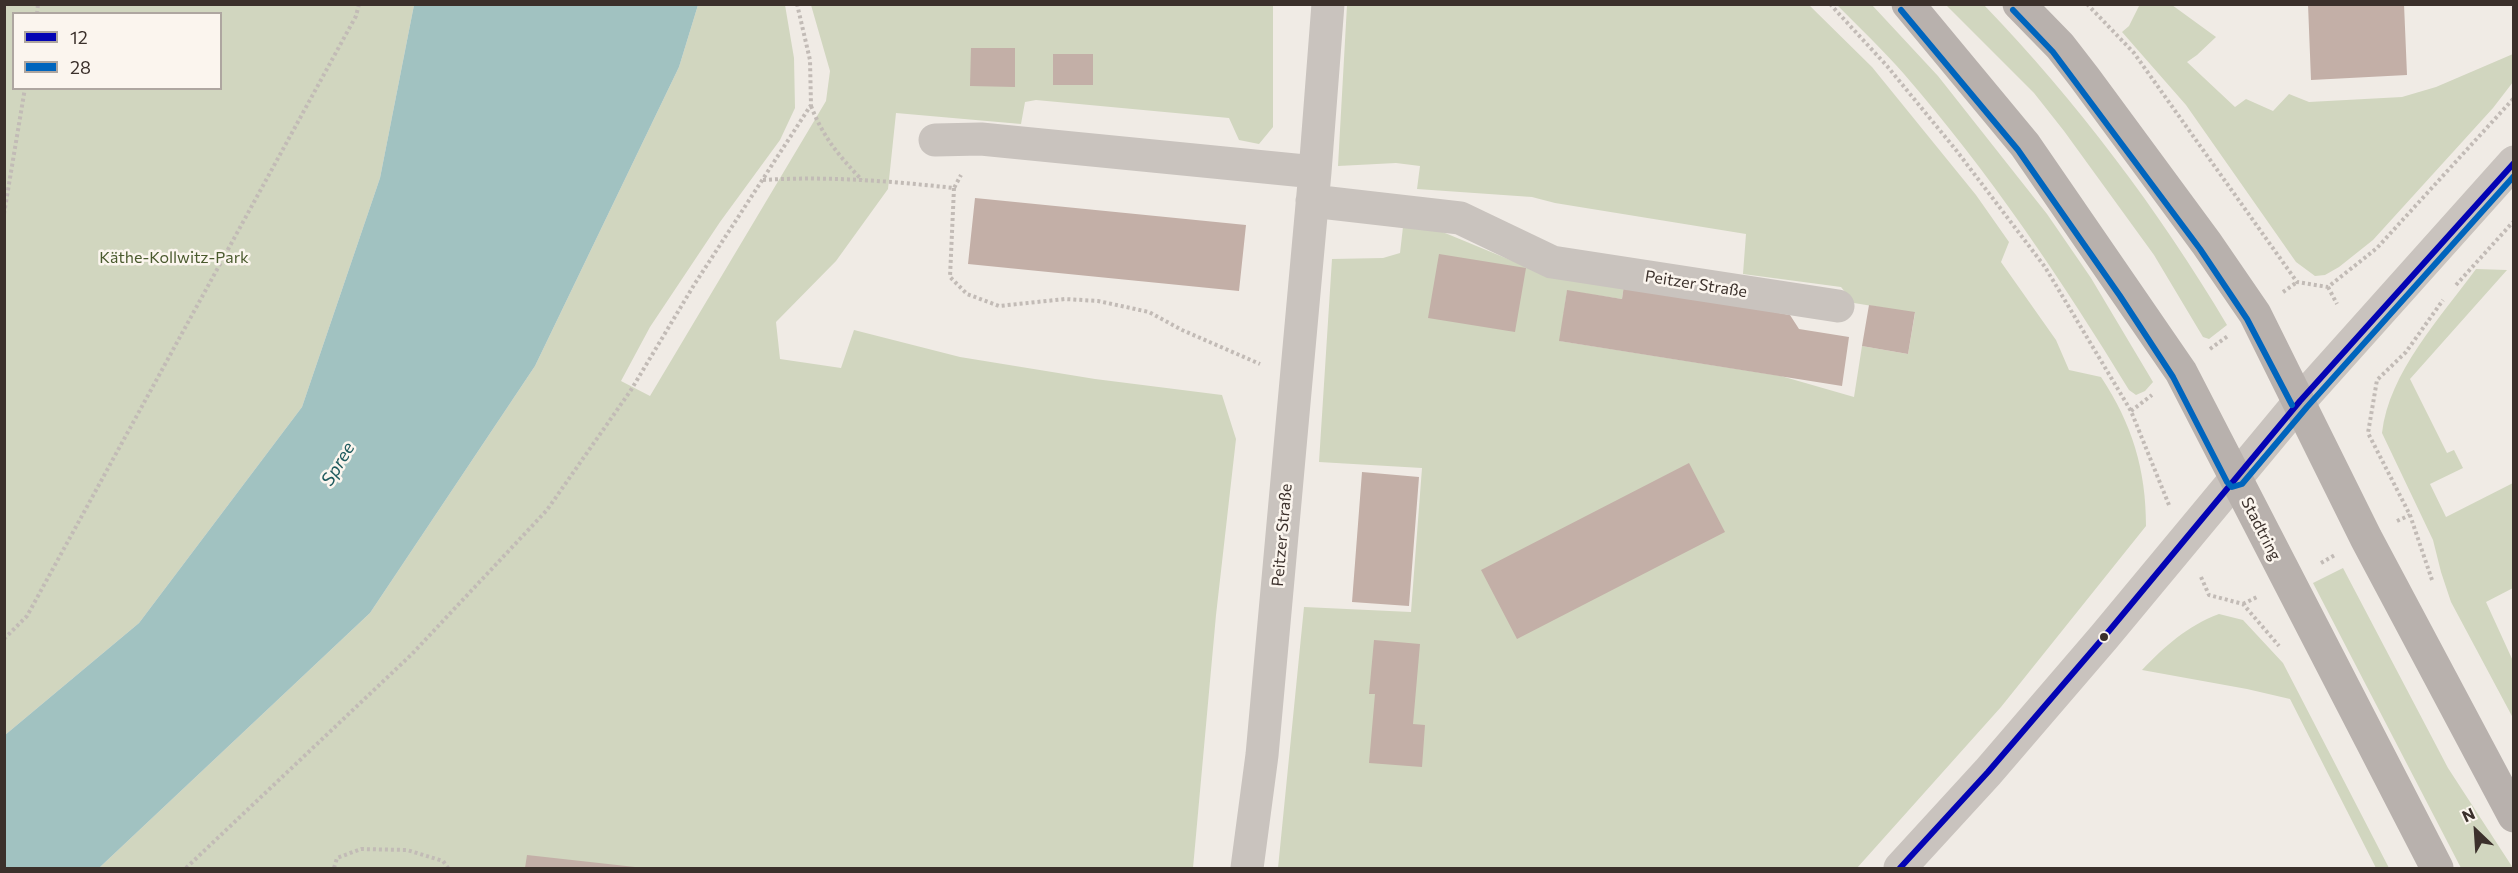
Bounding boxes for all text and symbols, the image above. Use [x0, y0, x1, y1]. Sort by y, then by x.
legend [12, 12, 222, 90]
text: 12 [70, 26, 88, 48]
text: 28 [70, 56, 91, 78]
park label: Käthe-Kollwitz-Park [99, 248, 249, 268]
street label: Peitzer Straße [1644, 266, 1748, 302]
water label: Spree [317, 438, 359, 490]
street label: Peitzer Straße [1268, 483, 1296, 587]
street label: Stadtring [2237, 494, 2285, 564]
unlabelled marker [2098, 631, 2110, 643]
north arrow [2446, 801, 2506, 861]
text: N [2459, 803, 2478, 825]

